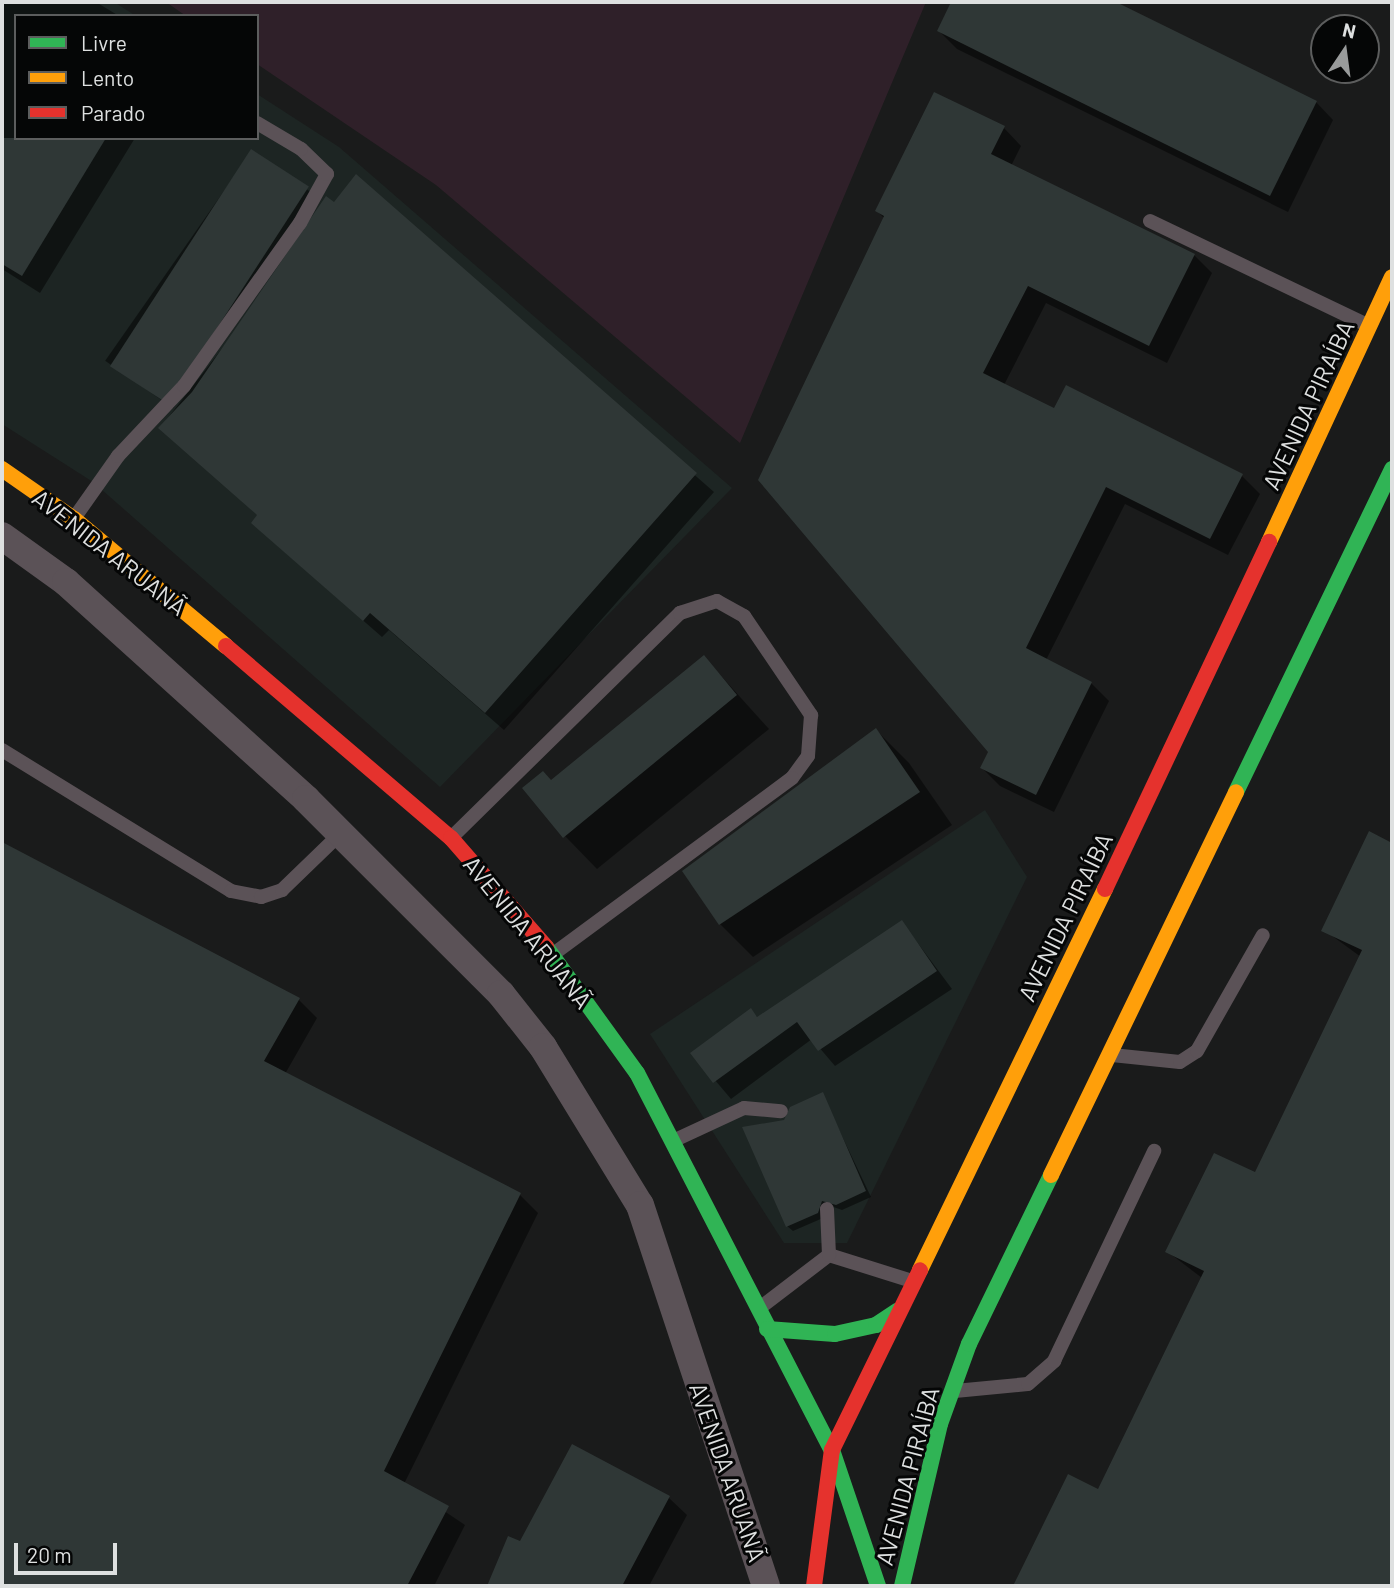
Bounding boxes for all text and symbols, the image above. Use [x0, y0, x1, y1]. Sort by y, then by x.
legend [14, 14, 259, 140]
north arrow [1310, 14, 1380, 84]
text: N [1341, 17, 1358, 43]
text: Livre [81, 30, 127, 55]
text: Lento [81, 65, 134, 90]
text: Parado [81, 100, 145, 125]
street label: AVENIDA PIRAÍBA [1256, 316, 1360, 494]
street label: AVENIDA ARUANÃ [27, 483, 193, 621]
street label: AVENIDA PIRAÍBA [1012, 828, 1118, 1006]
street label: AVENIDA ARUANÃ [458, 850, 598, 1014]
street label: AVENIDA ARUANÃ [684, 1379, 772, 1565]
street label: AVENIDA PIRAÍBA [869, 1384, 945, 1568]
scale bar [18, 1528, 121, 1572]
text: 20 m [27, 1542, 72, 1567]

